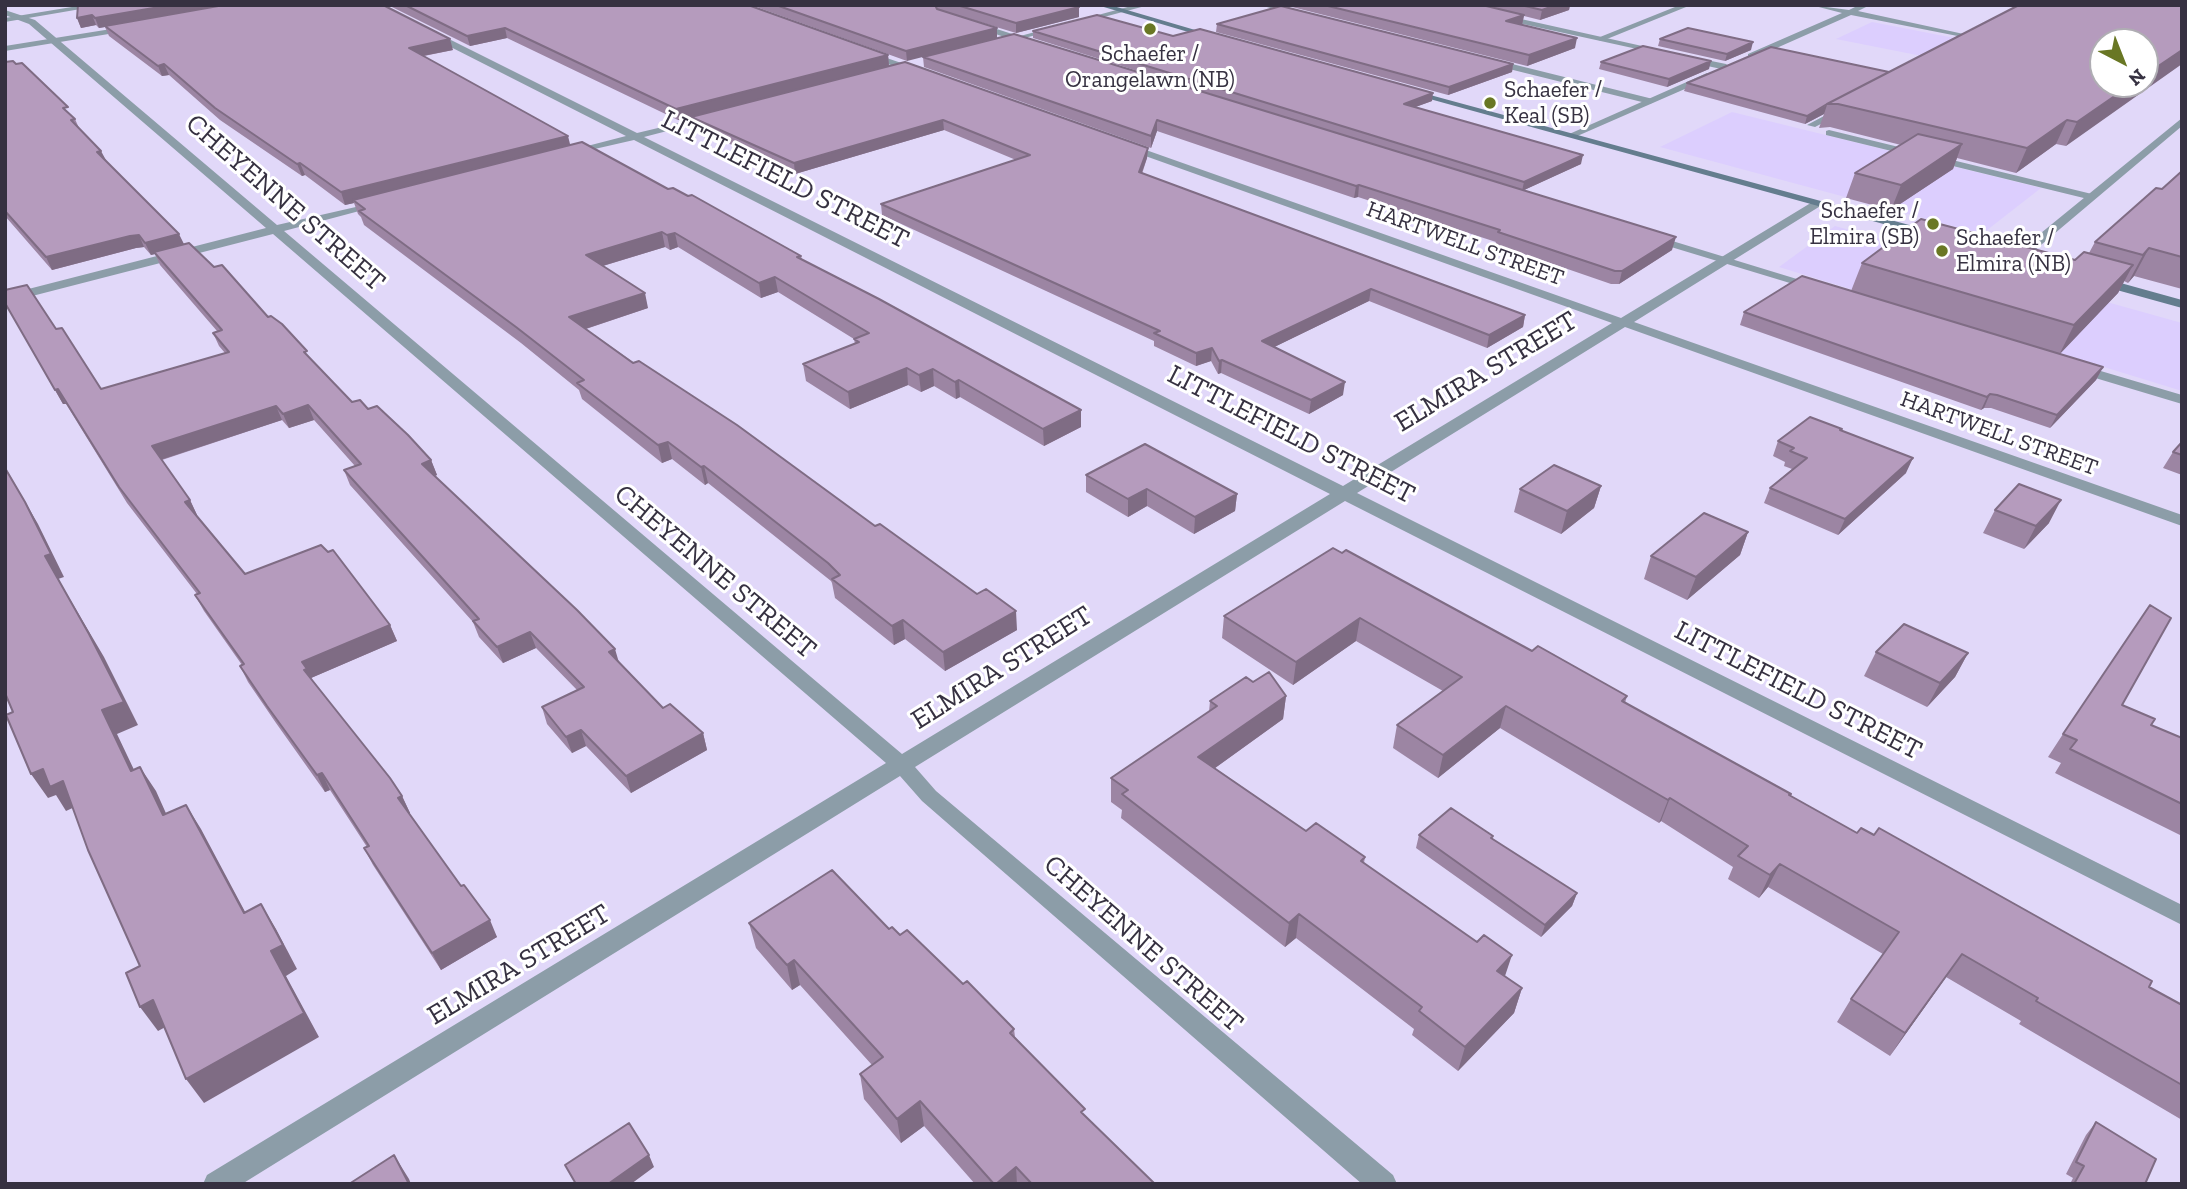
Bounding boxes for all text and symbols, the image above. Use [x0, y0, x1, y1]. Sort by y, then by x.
marker: Schaefer / Orangelawn (NB) [1142, 21, 1158, 37]
north arrow [2089, 28, 2159, 98]
place label: Schaefer / Orangelawn (NB) [1065, 40, 1235, 94]
text: N [2124, 64, 2150, 91]
place label: Schaefer / Keal (SB) [1504, 76, 1602, 130]
marker: Schaefer / Keal (SB) [1482, 95, 1498, 111]
street label: LITTLEFIELD STREET [656, 103, 914, 257]
street label: CHEYENNE STREET [178, 107, 392, 299]
street label: HARTWELL STREET [1363, 195, 1567, 293]
place label: Schaefer / Elmira (SB) [1809, 197, 1919, 251]
marker: Schaefer / Elmira (SB) [1925, 216, 1941, 232]
place label: Schaefer / Elmira (NB) [1956, 224, 2071, 278]
marker: Schaefer / Elmira (NB) [1934, 243, 1950, 259]
street label: ELMIRA STREET [1389, 304, 1583, 440]
street label: LITTLEFIELD STREET [1162, 358, 1420, 512]
street label: HARTWELL STREET [1897, 385, 2101, 483]
street label: CHEYENNE STREET [607, 478, 823, 666]
street label: ELMIRA STREET [905, 599, 1099, 737]
street label: LITTLEFIELD STREET [1669, 614, 1927, 768]
street label: CHEYENNE STREET [1036, 848, 1250, 1040]
street label: ELMIRA STREET [422, 897, 616, 1033]

